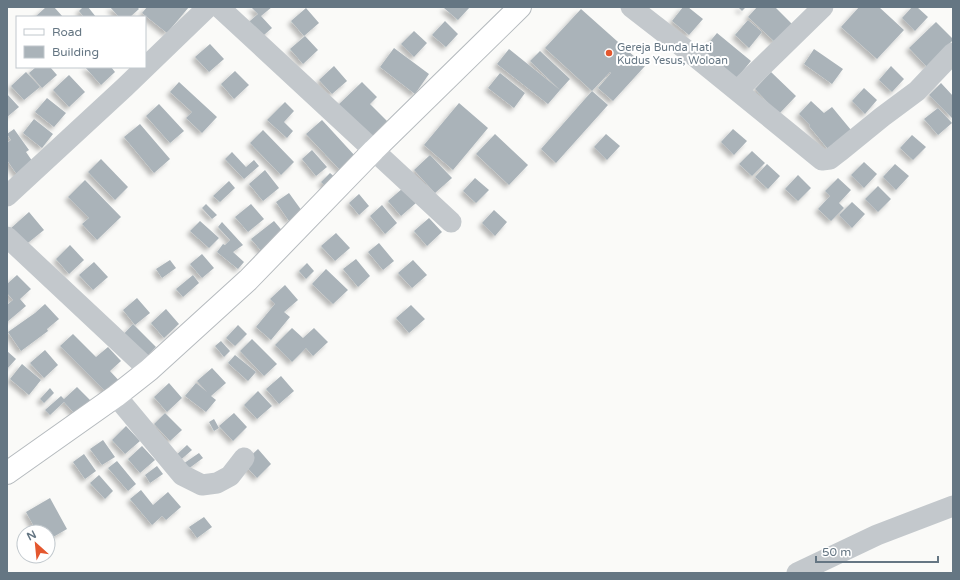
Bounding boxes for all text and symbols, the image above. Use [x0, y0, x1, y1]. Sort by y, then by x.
legend [16, 16, 146, 68]
text: Road [52, 25, 82, 39]
place label: Gereja Bunda Hati Kudus Yesus, Woloan [617, 41, 728, 67]
text: Building [52, 45, 99, 59]
marker: Gereja Bunda Hati Kudus Yesus, Woloan [604, 48, 614, 58]
north arrow [16, 524, 56, 564]
text: N [25, 528, 39, 543]
scale bar [816, 538, 938, 564]
text: 50 m [822, 545, 851, 559]

